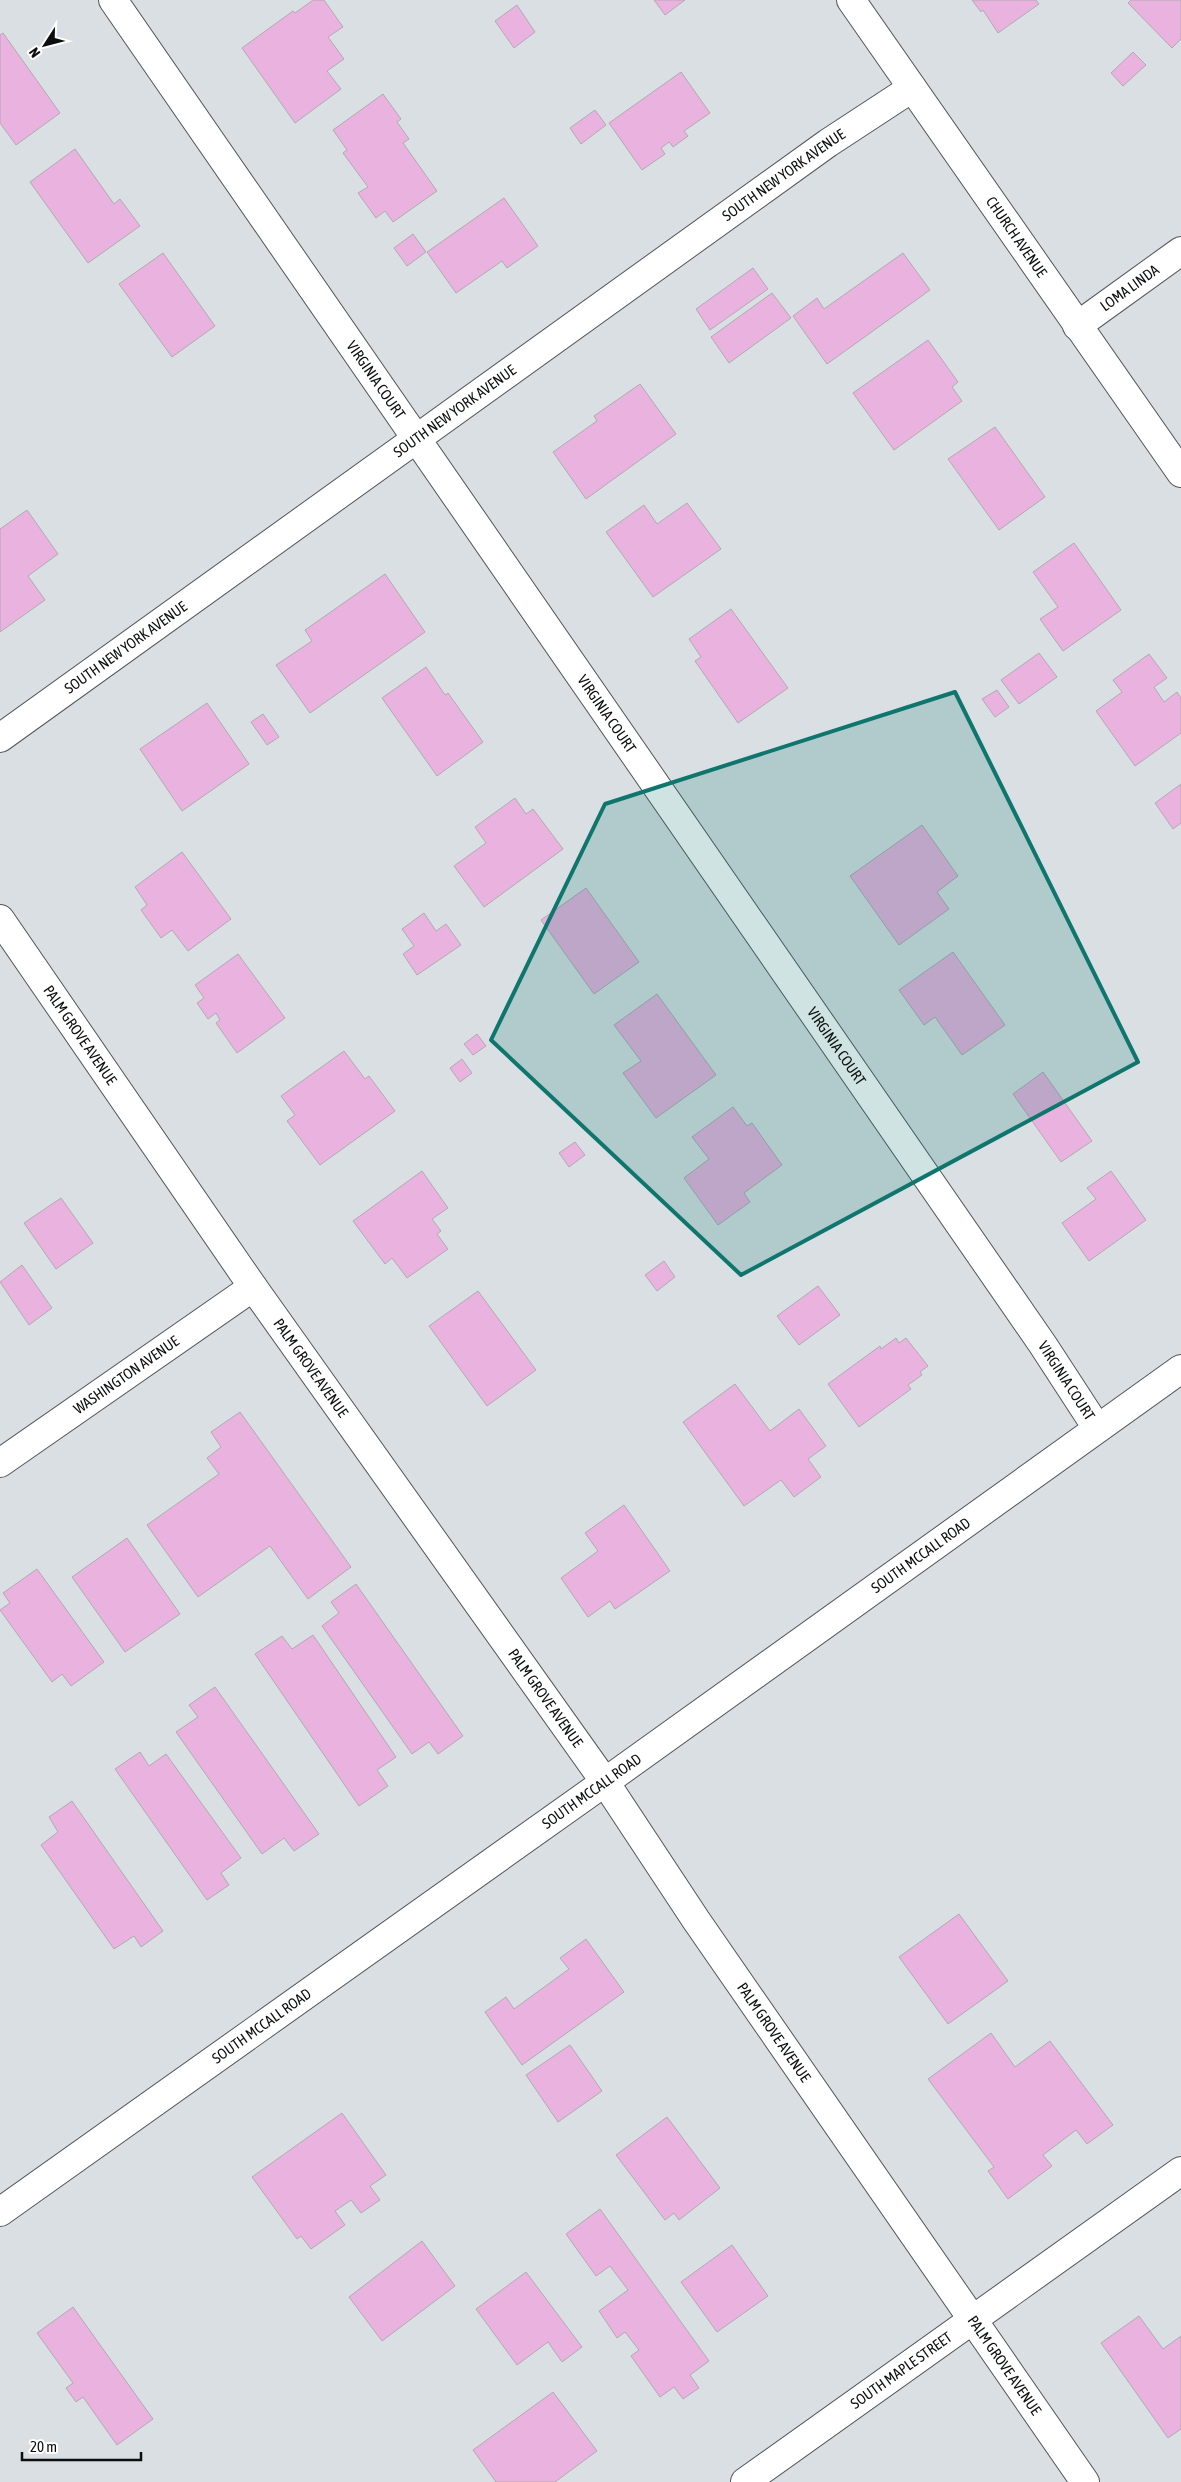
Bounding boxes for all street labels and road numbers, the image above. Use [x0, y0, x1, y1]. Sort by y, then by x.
street label: SOUTH NEW YORK AVENUE [719, 125, 848, 224]
street label: CHURCH AVENUE [983, 193, 1051, 281]
street label: LOMA LINDA [1097, 260, 1163, 314]
street label: VIRGINIA COURT [343, 338, 409, 422]
street label: SOUTH NEW YORK AVENUE [390, 361, 519, 460]
street label: SOUTH NEW YORK AVENUE [61, 597, 190, 697]
street label: VIRGINIA COURT [574, 672, 640, 756]
street label: PALM GROVE AVENUE [40, 982, 121, 1088]
street label: VIRGINIA COURT [804, 1004, 870, 1088]
street label: PALM GROVE AVENUE [270, 1315, 352, 1421]
street label: WASHINGTON AVENUE [70, 1332, 183, 1417]
street label: VIRGINIA COURT [1035, 1338, 1099, 1424]
street label: SOUTH MCCALL ROAD [868, 1514, 973, 1596]
street label: PALM GROVE AVENUE [505, 1645, 587, 1751]
street label: SOUTH MCCALL ROAD [539, 1750, 644, 1832]
street label: PALM GROVE AVENUE [734, 1979, 815, 2085]
street label: SOUTH MCCALL ROAD [209, 1985, 314, 2067]
street label: PALM GROVE AVENUE [965, 2312, 1045, 2418]
street label: SOUTH MAPLE STREET [847, 2328, 955, 2412]

